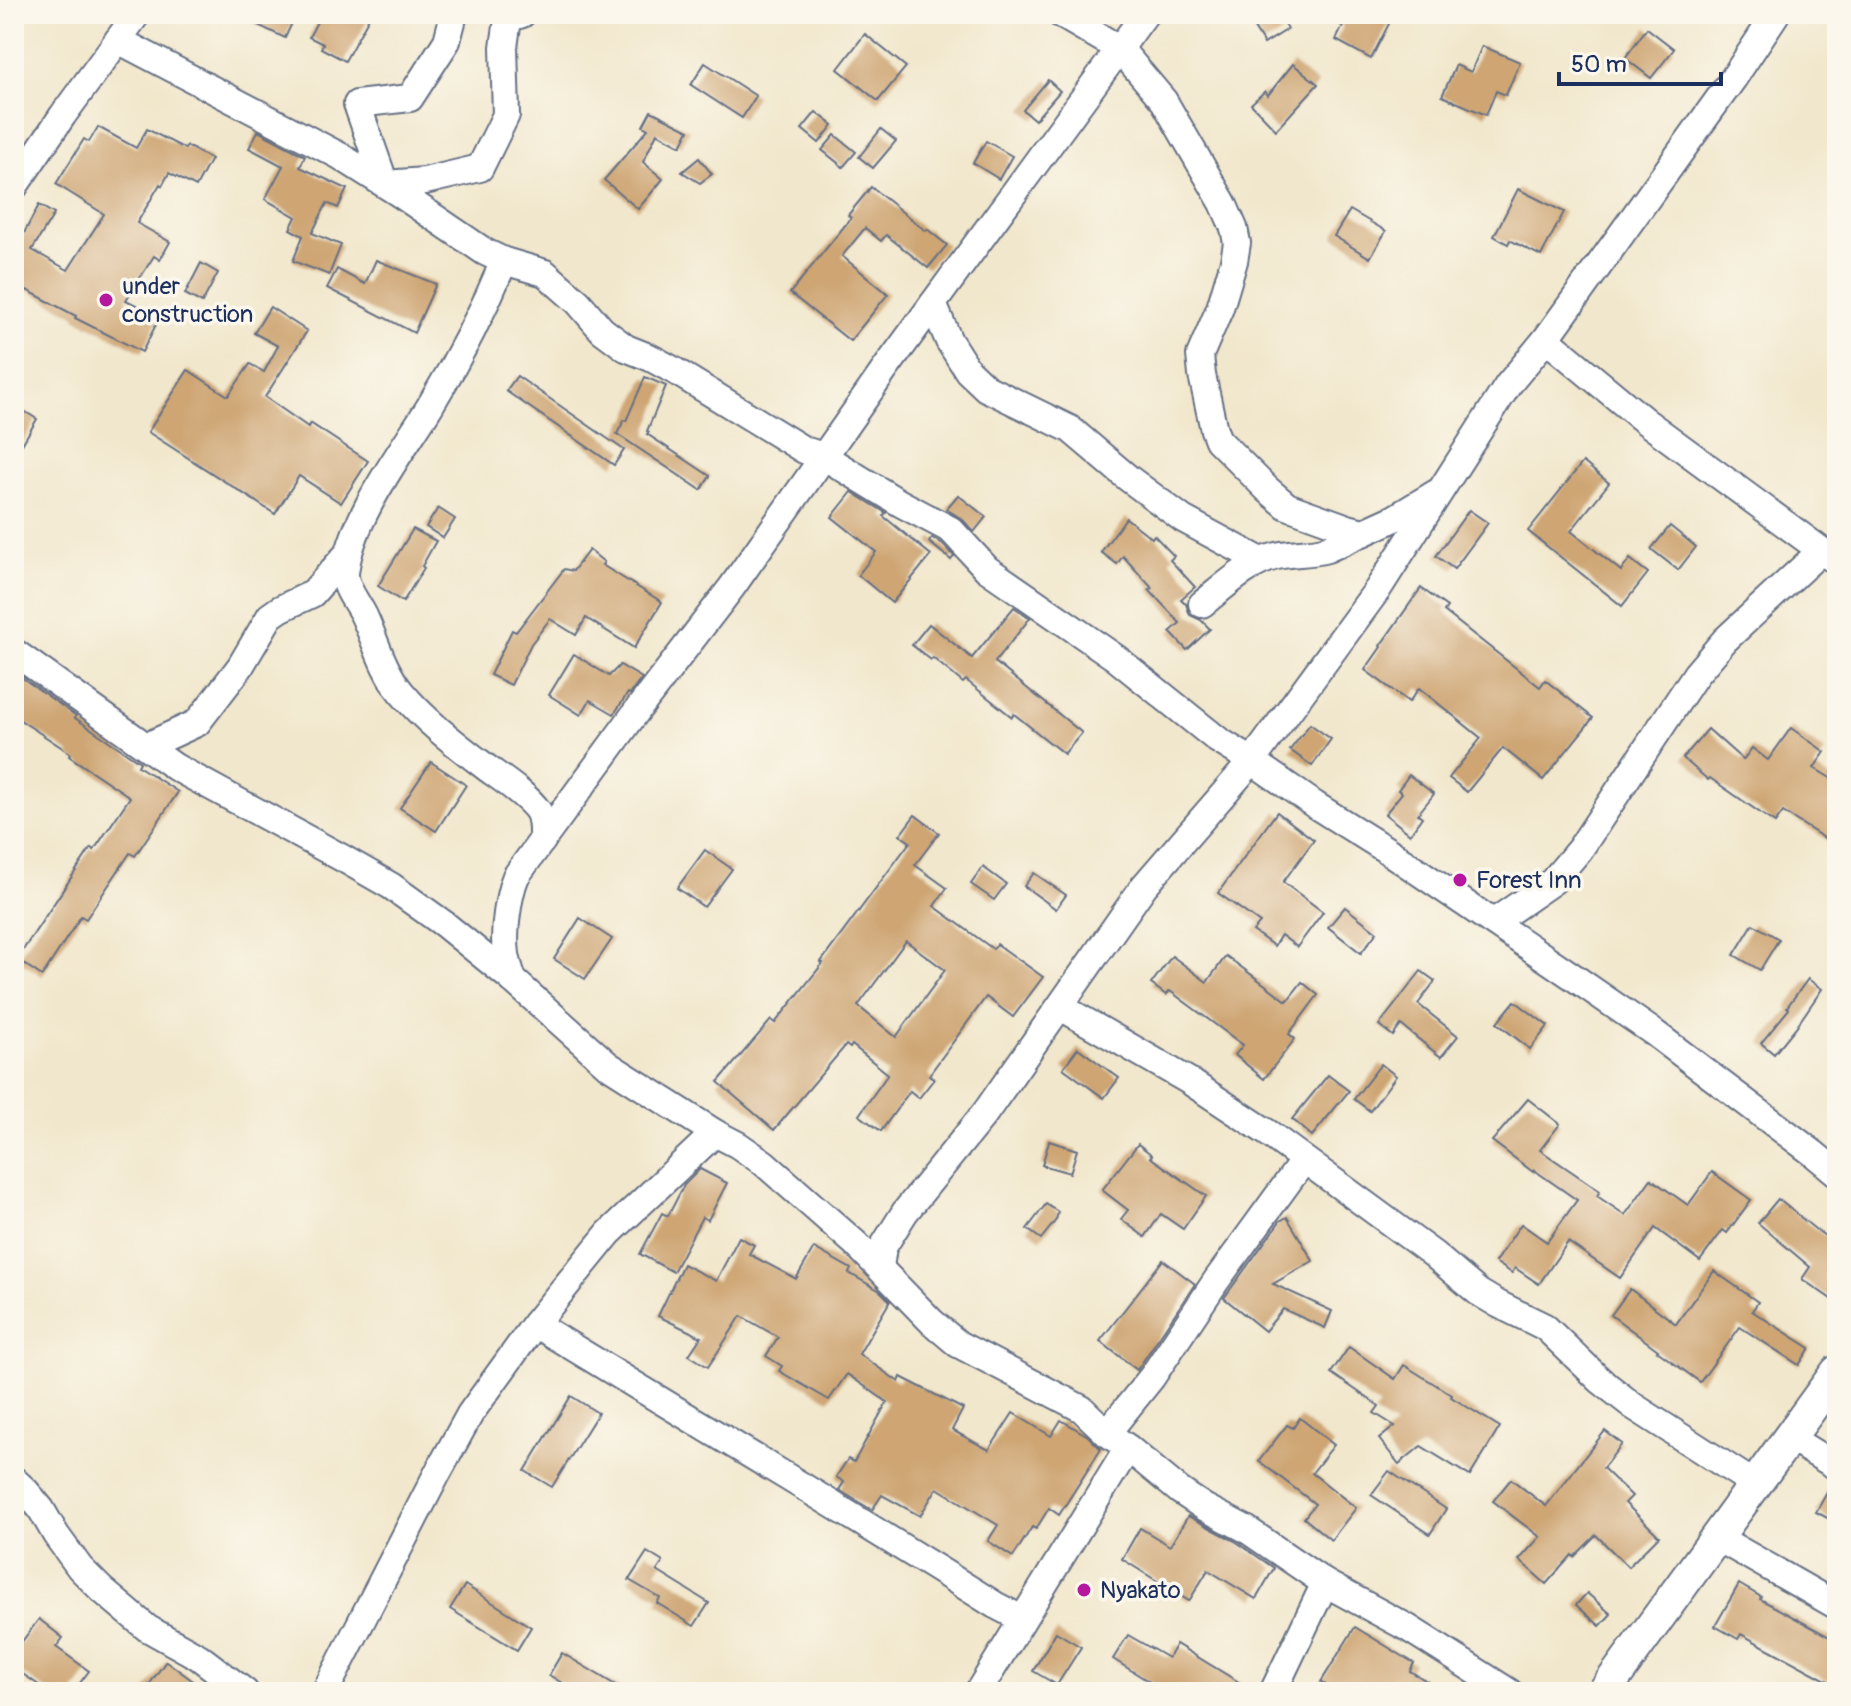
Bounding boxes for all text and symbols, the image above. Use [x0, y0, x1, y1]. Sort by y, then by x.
scale bar [1559, 36, 1721, 86]
text: 50 m [1571, 50, 1627, 79]
place label: under construction [122, 272, 253, 329]
marker: under construction [97, 291, 115, 309]
place label: Forest Inn [1476, 866, 1582, 895]
marker: Forest Inn [1451, 871, 1469, 889]
place label: Nyakato [1100, 1576, 1181, 1605]
marker: Nyakato [1075, 1581, 1093, 1599]

